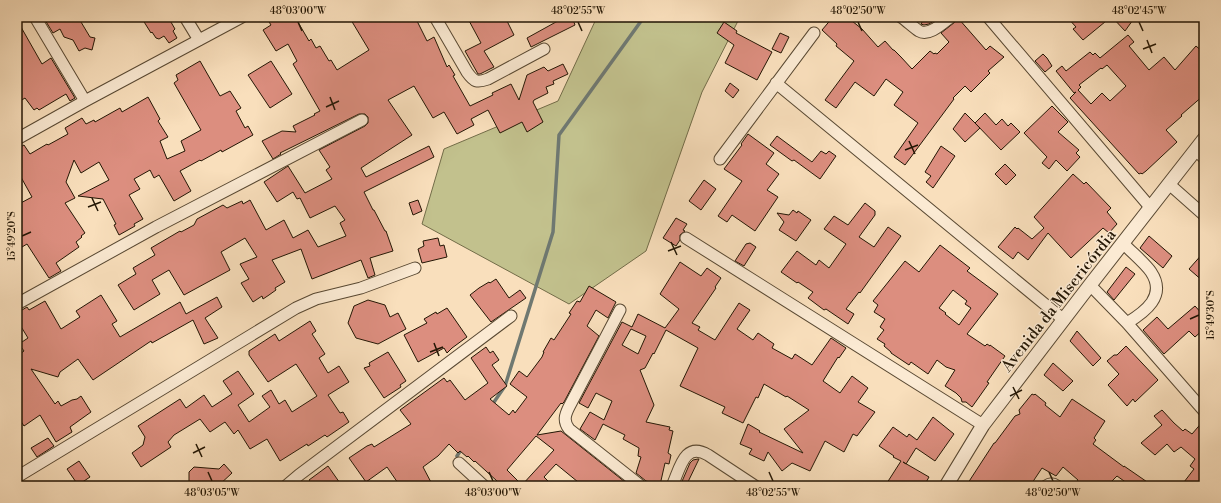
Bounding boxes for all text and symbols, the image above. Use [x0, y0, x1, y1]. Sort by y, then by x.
text: 48°03'00"W [270, 5, 327, 17]
text: 48°02'55"W [551, 5, 606, 17]
text: 48°02'50"W [830, 5, 887, 17]
text: 48°02'45"W [1112, 5, 1167, 17]
text: 15°49'20"S [6, 211, 18, 261]
street label: Avenida da Misericórdia [996, 225, 1121, 377]
text: 15°49'30"S [1205, 290, 1217, 340]
text: 48°03'05"W [184, 487, 241, 499]
text: 48°03'00"W [465, 487, 522, 499]
text: 48°02'55"W [746, 487, 801, 499]
text: 48°02'50"W [1025, 487, 1082, 499]

